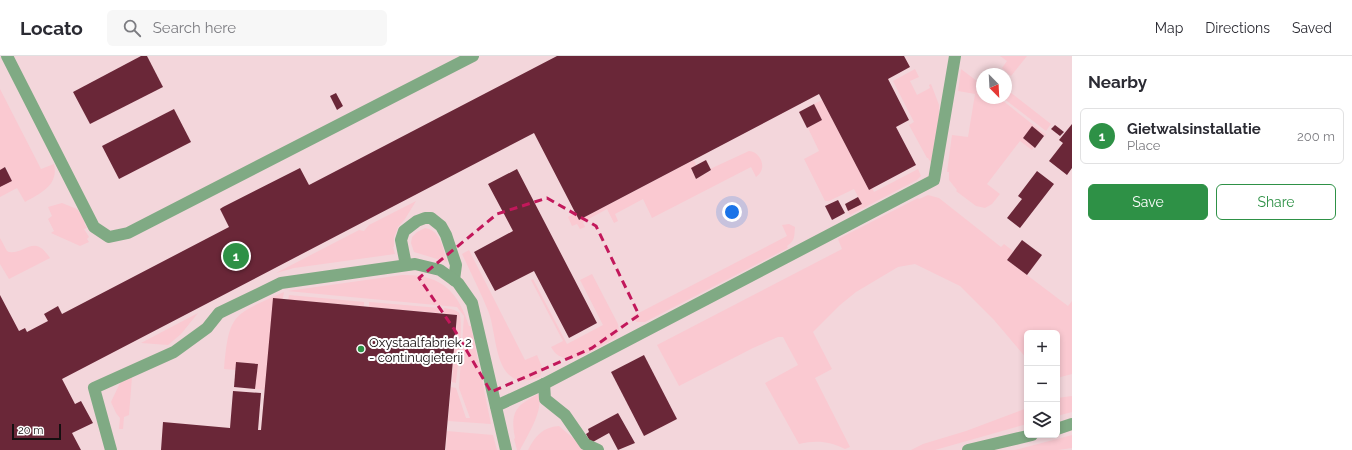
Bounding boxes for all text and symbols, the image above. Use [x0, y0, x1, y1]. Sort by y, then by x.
search box [107, 10, 387, 46]
text: Locato [20, 17, 83, 39]
icon: search [121, 17, 143, 39]
text: Search here [153, 19, 236, 37]
text: Map [1155, 20, 1183, 36]
text: Directions [1205, 20, 1270, 36]
text: Saved [1292, 20, 1332, 36]
north arrow [976, 68, 1012, 104]
text: Nearby [1088, 72, 1147, 92]
text: Gietwalsinstallatie [1127, 120, 1261, 138]
text: 1 [1099, 129, 1105, 144]
text: 200 m [1297, 129, 1335, 144]
text: Place [1127, 138, 1160, 153]
button: Save [1088, 184, 1208, 220]
button: Share [1216, 184, 1336, 220]
your location [722, 202, 742, 222]
pin: 1 [223, 241, 249, 271]
map controls [1024, 330, 1060, 438]
button: + [1024, 330, 1060, 366]
place label: Oxystaalfabriek 2 - continugieterij [369, 335, 472, 365]
marker: Oxystaalfabriek 2 - continugieterij [356, 344, 366, 354]
button: − [1024, 366, 1060, 402]
button: layers [1024, 402, 1060, 438]
scale bar [12, 422, 61, 441]
text: 20 m [18, 424, 43, 437]

